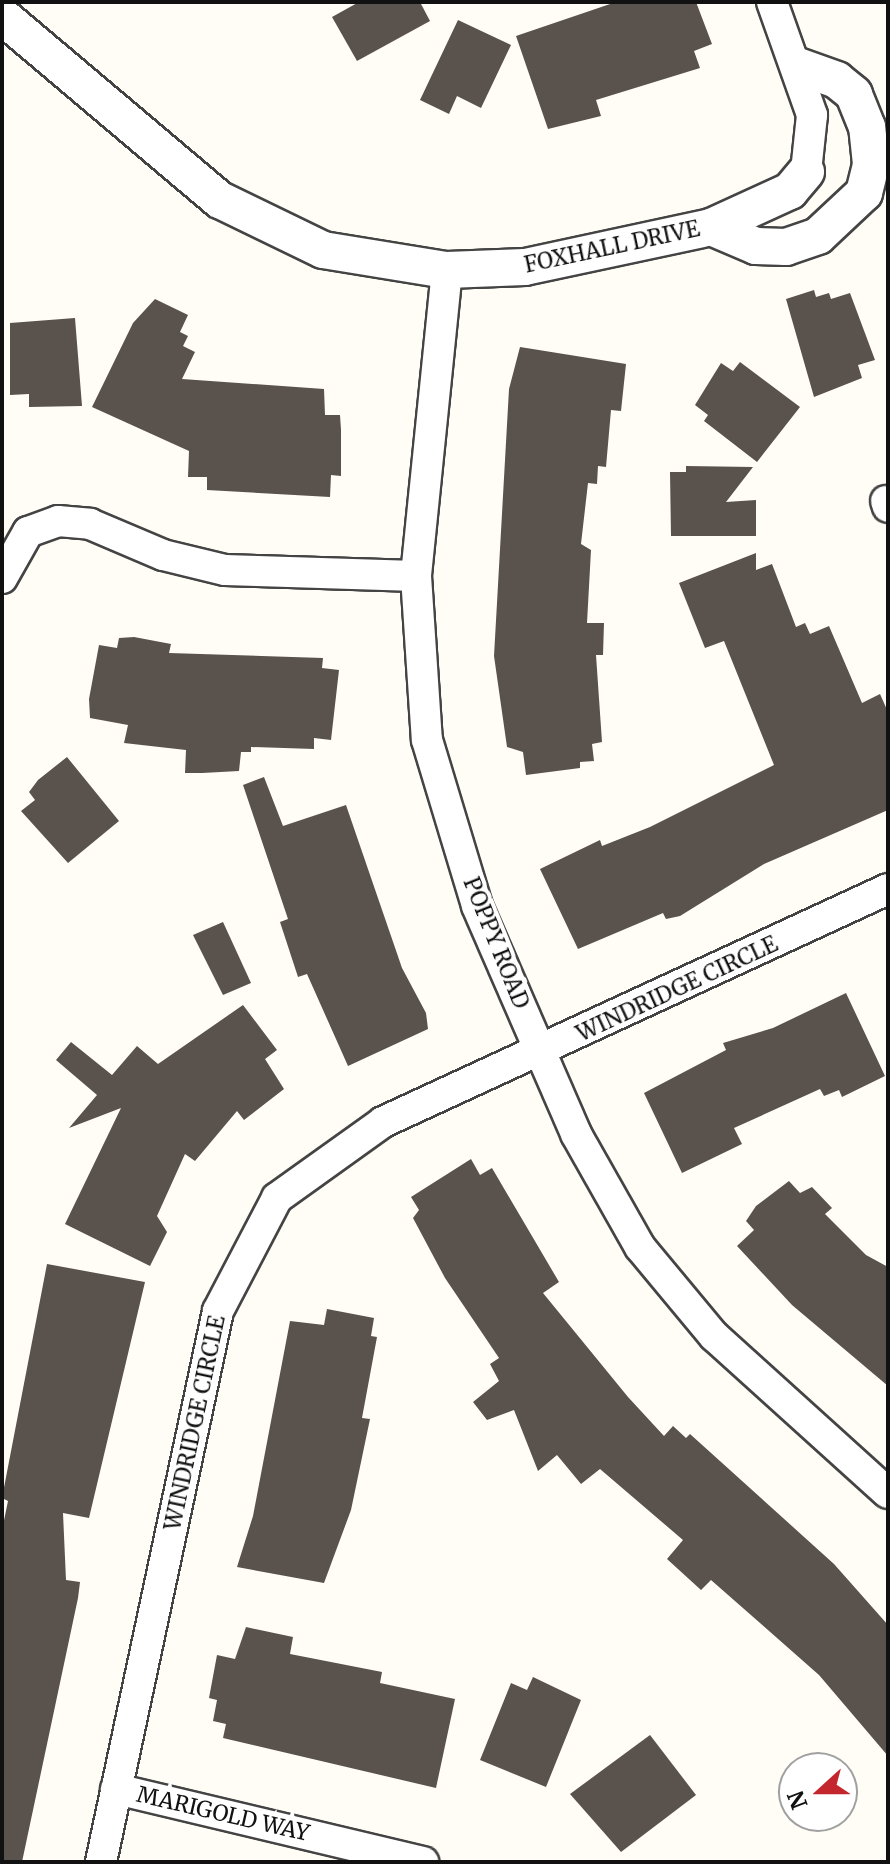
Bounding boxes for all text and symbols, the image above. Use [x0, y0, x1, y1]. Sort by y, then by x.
street label: FOXHALL DRIVE [522, 216, 702, 278]
street label: POPPY ROAD [458, 873, 534, 1013]
street label: WINDRIDGE CIRCLE [572, 931, 782, 1047]
street label: WINDRIDGE CIRCLE [159, 1313, 231, 1533]
north arrow [778, 1752, 858, 1832]
street label: MARIGOLD WAY [134, 1781, 312, 1847]
text: N [781, 1787, 814, 1813]

